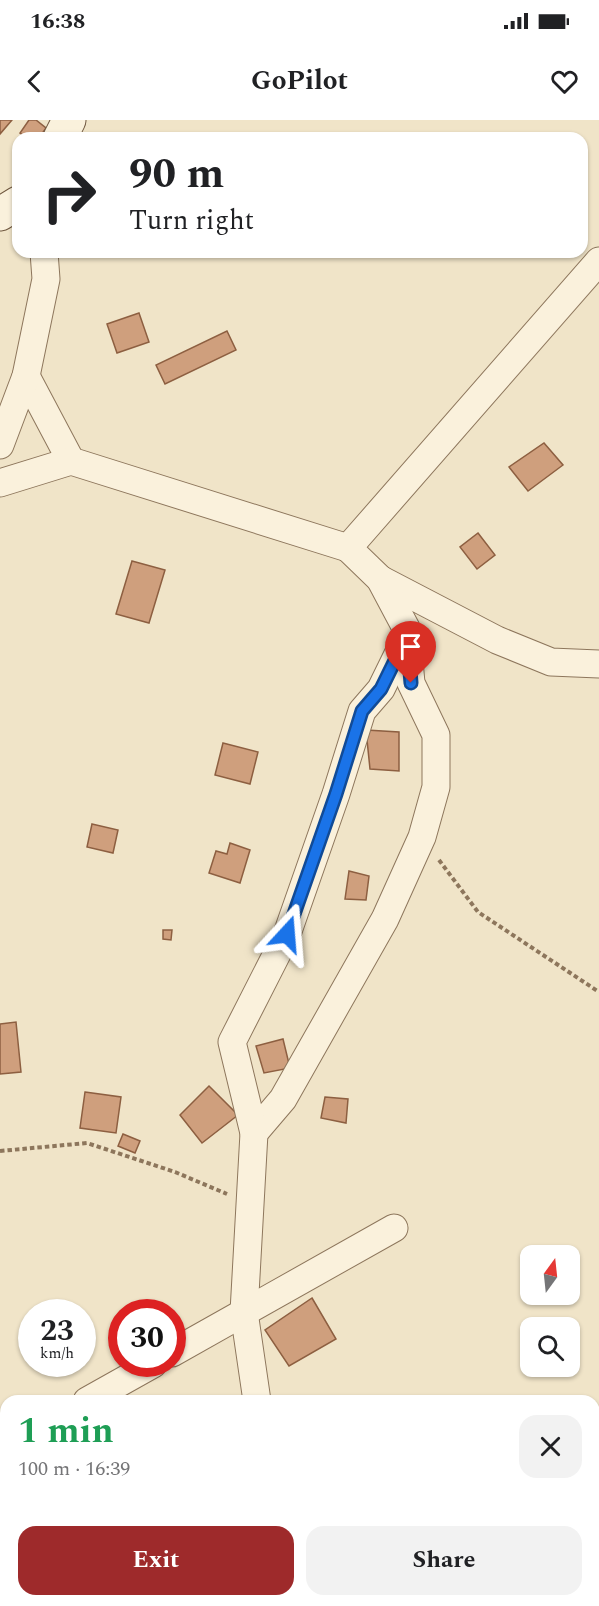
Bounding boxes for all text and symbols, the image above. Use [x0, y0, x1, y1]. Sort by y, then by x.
text: 16:38 [30, 5, 85, 38]
text: GoPilot [251, 60, 348, 102]
icon: back [18, 65, 51, 98]
icon: heart [548, 65, 581, 98]
text: 90 m [129, 143, 224, 206]
icon: right [30, 156, 108, 234]
text: Turn right [129, 200, 254, 242]
pin [385, 621, 436, 683]
icon: arrive [394, 630, 427, 663]
position arrow [255, 902, 319, 966]
north arrow [520, 1245, 580, 1305]
map controls [520, 1245, 580, 1377]
speed limit sign: 30 [108, 1299, 186, 1377]
text: 23 [40, 1308, 74, 1354]
button: search [520, 1317, 580, 1377]
text: km/h [40, 1342, 74, 1365]
text: 1 min [18, 1404, 114, 1459]
button: close [519, 1415, 582, 1478]
text: 100 m · 16:39 [18, 1454, 130, 1484]
button: Exit [18, 1526, 294, 1595]
button: Share [306, 1526, 582, 1595]

